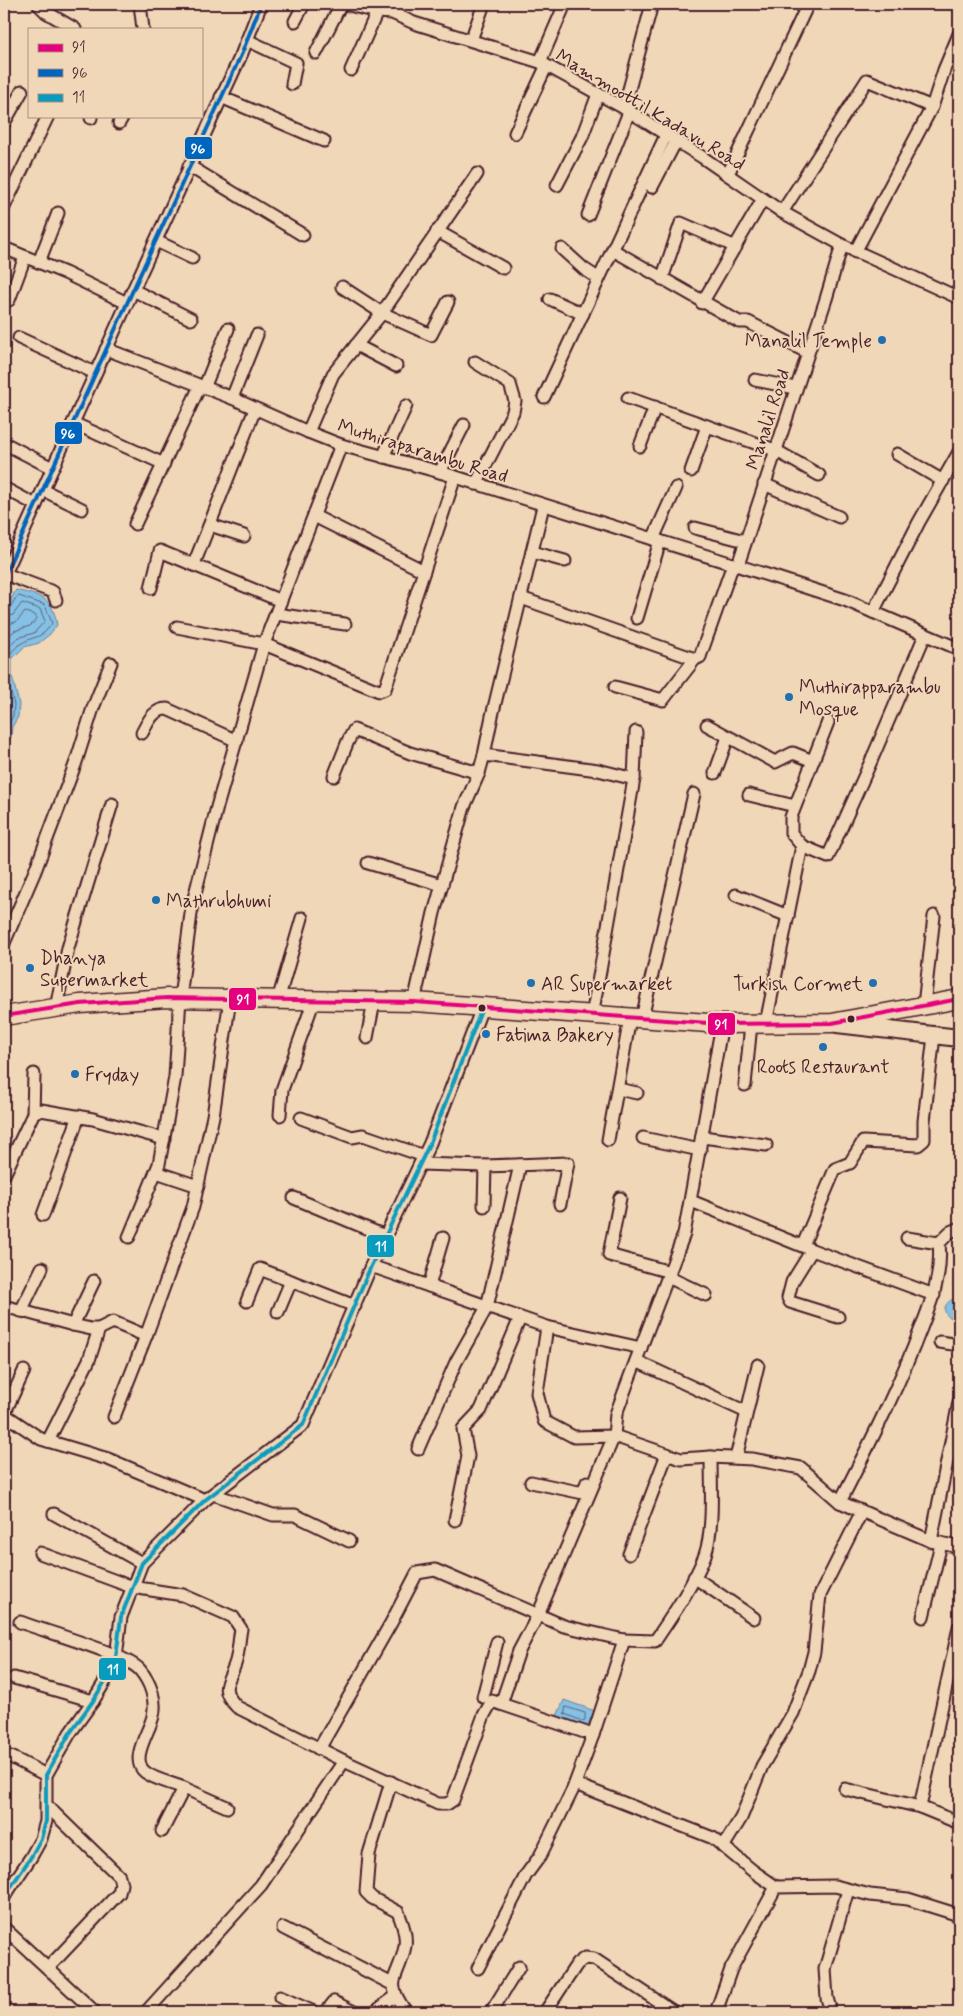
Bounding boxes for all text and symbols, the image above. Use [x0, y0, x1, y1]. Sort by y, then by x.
legend [28, 28, 202, 118]
text: 91 [72, 38, 86, 58]
street label: Mammoottil Kadavu Road [551, 44, 750, 177]
text: 96 [72, 64, 88, 84]
text: 11 [72, 88, 85, 108]
line badge: 96 [184, 136, 213, 160]
text: 96 [191, 140, 206, 158]
place label: Manalil Temple [745, 329, 872, 354]
marker: Manalil Temple [876, 334, 888, 346]
street label: Manalil Road [740, 366, 797, 473]
street label: Muthiraparambu Road [334, 414, 511, 489]
line badge: 96 [54, 421, 83, 445]
text: 96 [61, 425, 76, 443]
place label: Muthirapparambu Mosque [799, 675, 941, 722]
marker: Muthirapparambu Mosque [783, 691, 795, 703]
place label: Mathrubhumi [166, 889, 271, 914]
marker: Mathrubhumi [150, 894, 162, 906]
place label: Dhanya Supermarket [40, 946, 148, 993]
marker: Dhanya Supermarket [24, 962, 36, 974]
place label: AR Supermarket [541, 972, 672, 997]
place label: Turkish Cormet [733, 972, 863, 997]
marker: AR Supermarket [525, 977, 537, 989]
marker: Turkish Cormet [867, 977, 879, 989]
line badge: 91 [228, 987, 257, 1011]
text: 91 [237, 991, 249, 1009]
unlabelled marker [477, 1003, 487, 1013]
line badge: 91 [707, 1012, 736, 1036]
unlabelled marker [846, 1014, 856, 1024]
text: 91 [715, 1016, 727, 1034]
place label: Fatima Bakery [496, 1023, 614, 1048]
marker: Fatima Bakery [480, 1028, 492, 1040]
marker: Roots Restaurant [817, 1041, 829, 1053]
place label: Roots Restaurant [757, 1055, 889, 1080]
place label: Fryday [85, 1063, 139, 1088]
marker: Fryday [69, 1068, 81, 1080]
line badge: 11 [366, 1234, 395, 1258]
text: 11 [375, 1238, 387, 1256]
line badge: 11 [98, 1657, 127, 1681]
text: 11 [107, 1661, 119, 1679]

